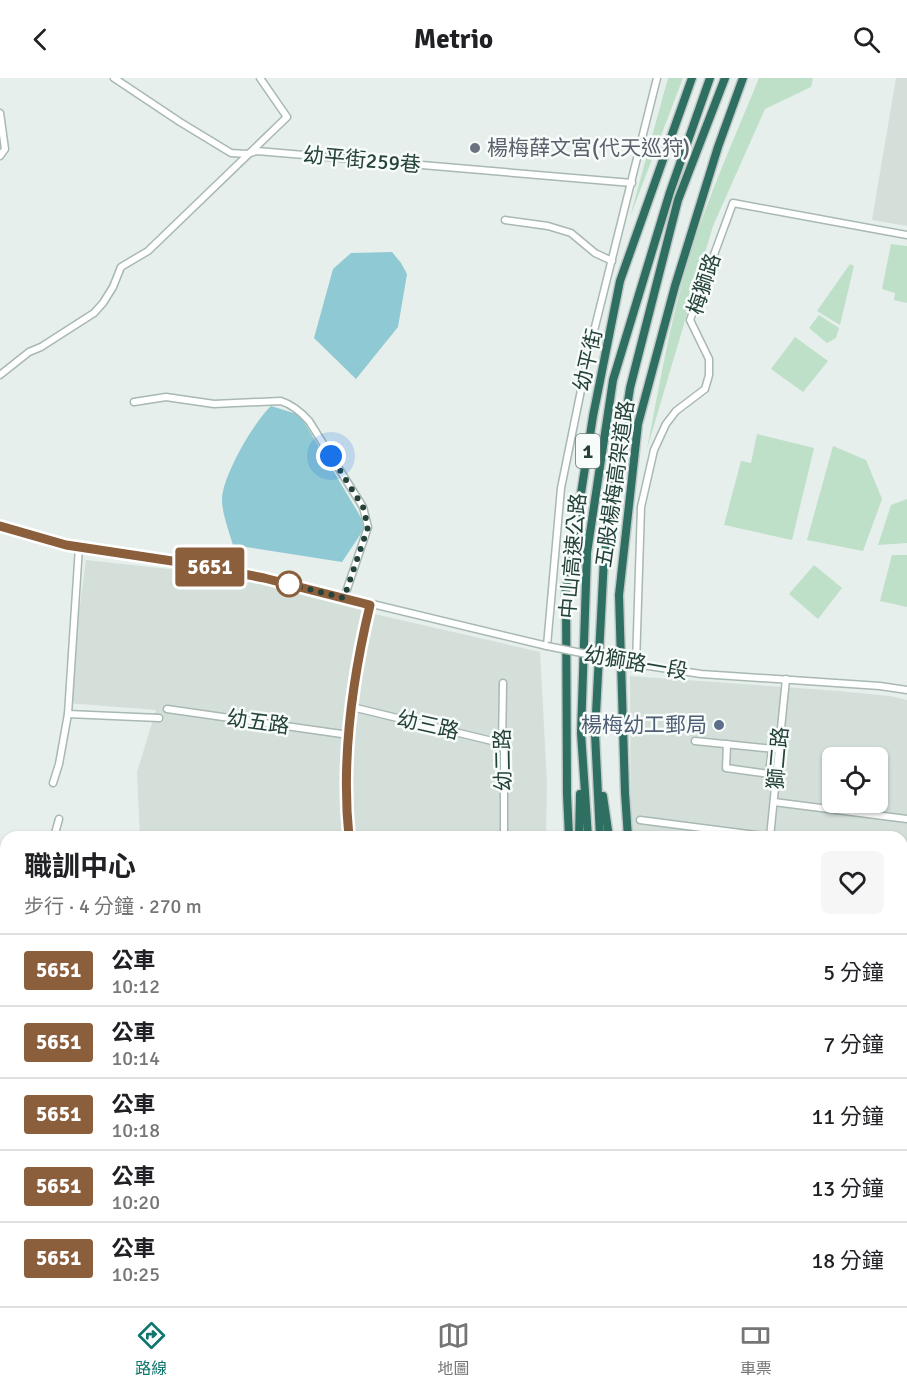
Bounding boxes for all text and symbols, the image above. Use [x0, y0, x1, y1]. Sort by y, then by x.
icon: back [24, 23, 57, 56]
text: Metrio [414, 23, 493, 56]
icon: search [850, 23, 883, 56]
place label: 楊梅薛文宮(代天巡狩) [487, 135, 690, 161]
marker: 楊梅薛文宮(代天巡狩) [468, 141, 482, 155]
street label: 幼平街259巷 [302, 142, 422, 178]
street label: 梅獅路 [682, 250, 726, 318]
street label: 幼平街 [568, 326, 608, 394]
street label: 五股楊梅高架道路 [590, 399, 640, 569]
road number: 1 [576, 434, 600, 468]
your location [316, 441, 346, 471]
street label: 中山高速公路 [555, 492, 591, 620]
line badge: 5651 [168, 548, 252, 586]
text: 5651 [187, 554, 233, 580]
unlabelled marker [276, 571, 302, 597]
street label: 幼獅路一段 [582, 641, 690, 685]
street label: 幼五路 [225, 705, 291, 739]
street label: 幼三路 [394, 705, 462, 745]
place label: 楊梅幼工郵局 [581, 712, 707, 738]
marker: 楊梅幼工郵局 [712, 718, 726, 732]
street label: 獅二路 [762, 725, 794, 791]
street label: 幼二路 [489, 728, 517, 792]
map controls [822, 747, 888, 813]
button: locate [822, 747, 888, 813]
text: 職訓中心 [24, 850, 136, 884]
button: heart [821, 851, 884, 914]
text: 步行 · 4 分鐘 · 270 m [24, 894, 202, 919]
text: 公車 [111, 947, 155, 974]
text: 5651 [36, 957, 81, 983]
text: 5 分鐘 [823, 959, 884, 986]
text: 10:12 [111, 974, 160, 999]
text: 公車 [111, 1019, 155, 1046]
text: 5651 [36, 1029, 81, 1055]
text: 7 分鐘 [823, 1031, 884, 1058]
text: 10:14 [111, 1046, 160, 1071]
text: 公車 [111, 1091, 155, 1118]
text: 5651 [36, 1101, 81, 1127]
text: 11 分鐘 [811, 1103, 884, 1130]
text: 10:18 [111, 1118, 160, 1143]
text: 公車 [111, 1163, 155, 1190]
text: 5651 [36, 1173, 81, 1199]
text: 13 分鐘 [811, 1175, 884, 1202]
text: 10:20 [111, 1190, 160, 1215]
text: 公車 [111, 1235, 155, 1262]
text: 5651 [36, 1245, 81, 1271]
text: 18 分鐘 [811, 1247, 884, 1274]
text: 10:25 [111, 1262, 160, 1287]
tab: 路線 [135, 1319, 168, 1379]
tab: 地圖 [437, 1319, 470, 1379]
tab: 車票 [739, 1319, 772, 1379]

